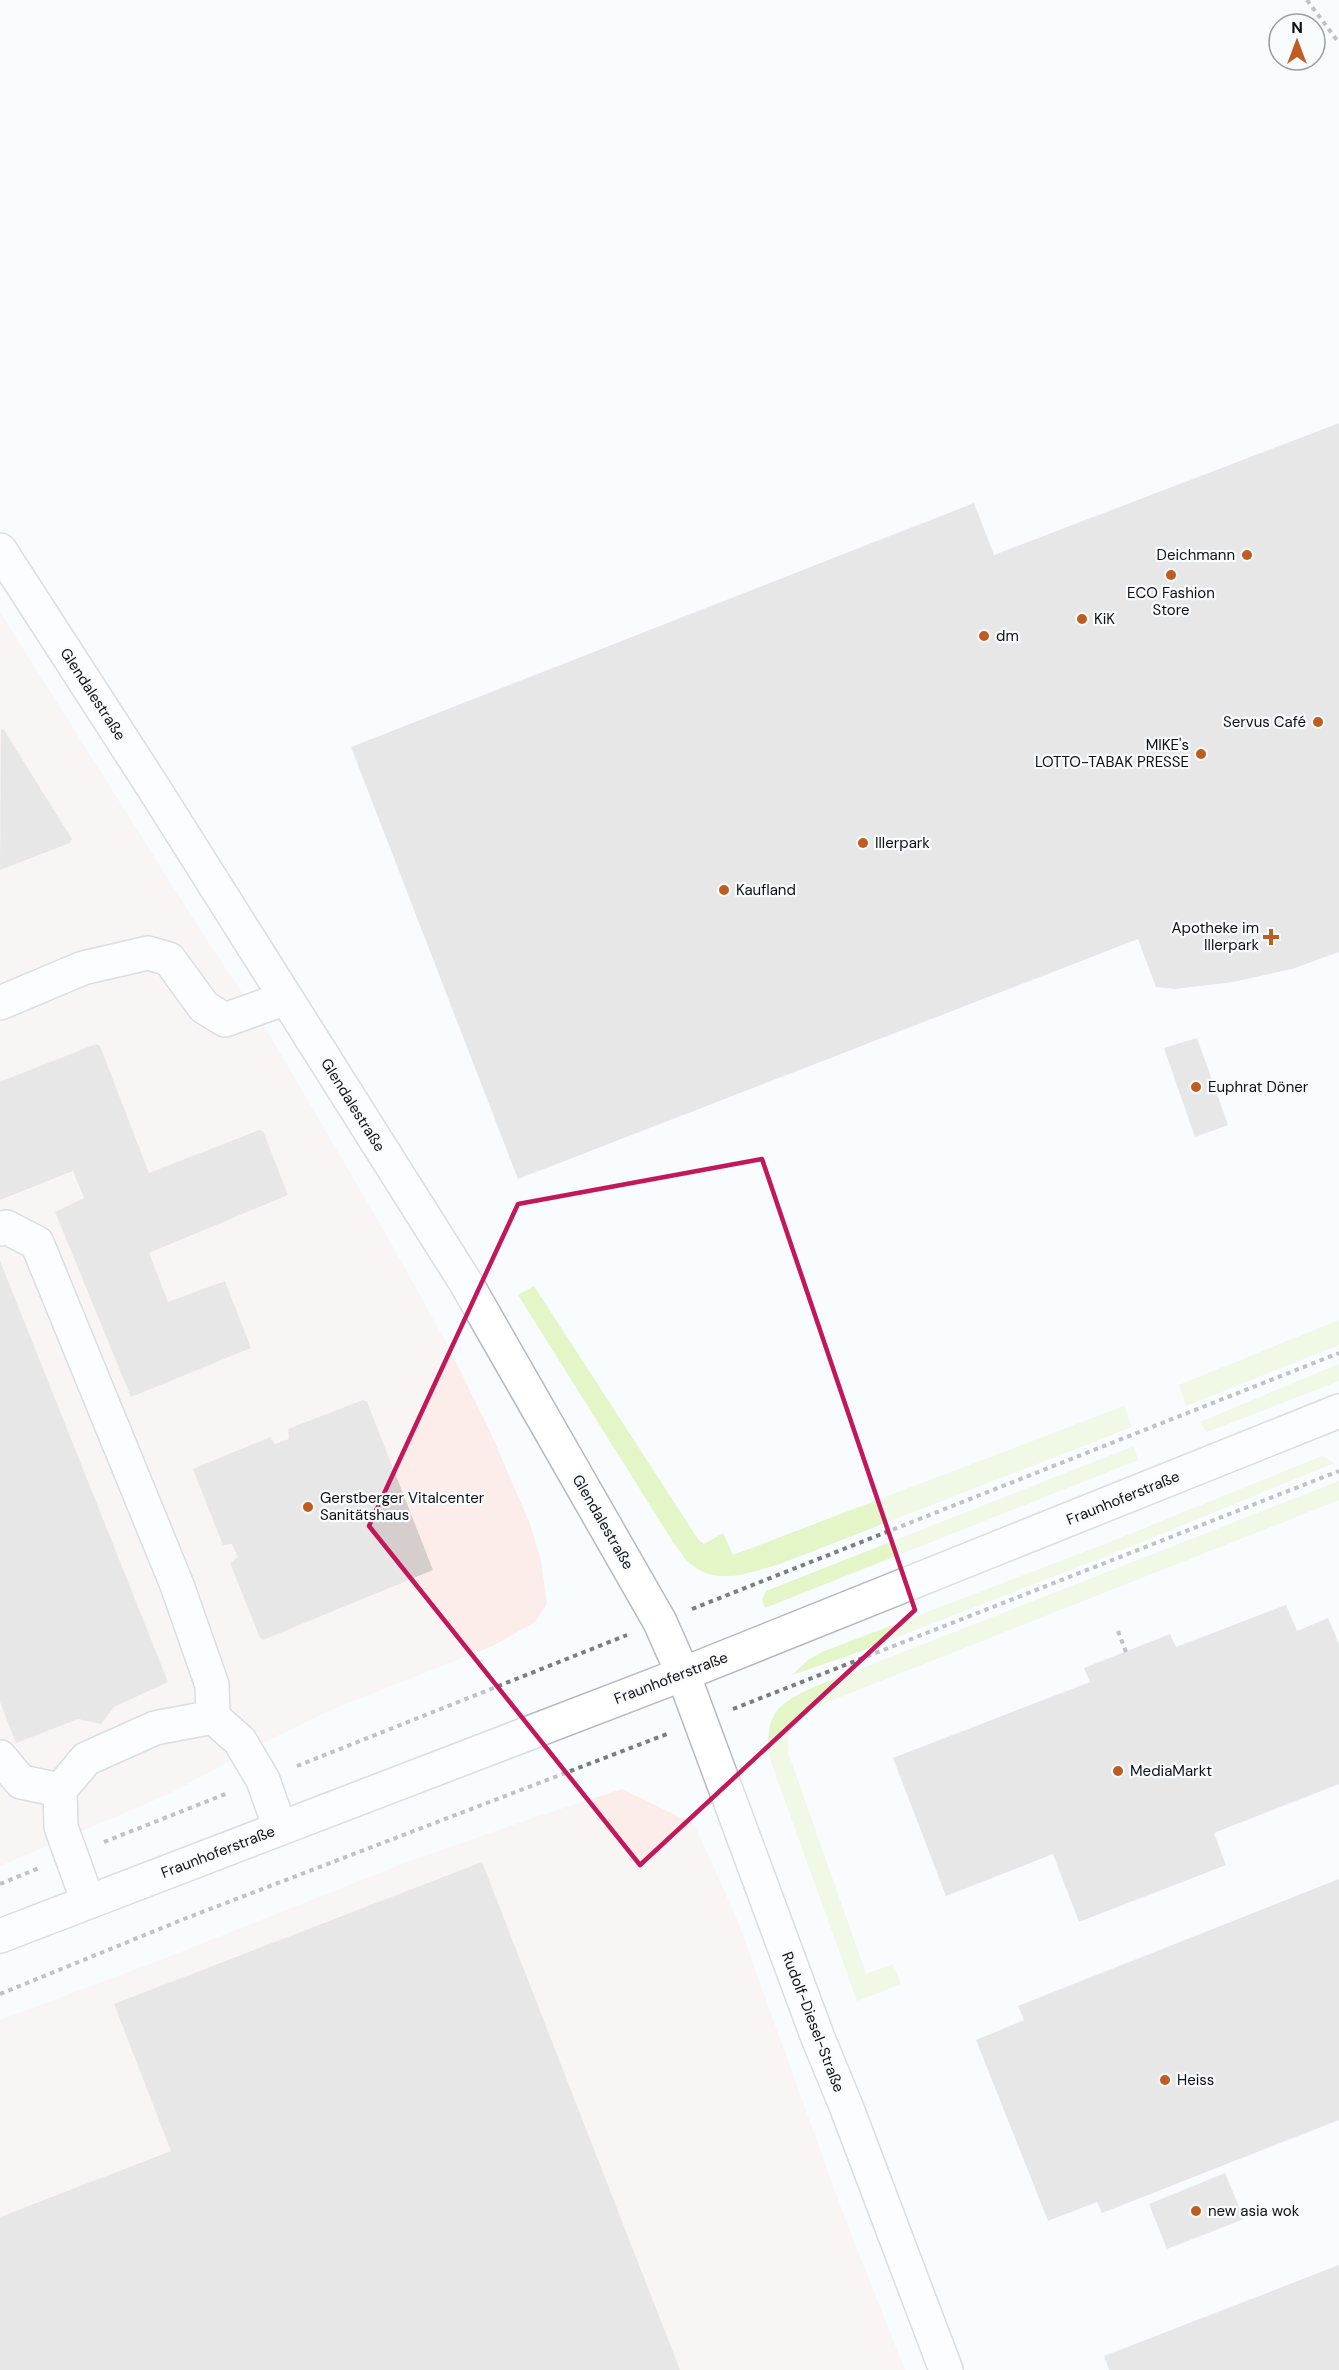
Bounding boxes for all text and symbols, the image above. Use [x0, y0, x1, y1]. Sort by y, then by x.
north arrow [1267, 12, 1327, 72]
text: N [1291, 17, 1303, 38]
place label: Deichmann [1157, 545, 1235, 565]
marker: Deichmann [1240, 548, 1254, 562]
marker: ECO Fashion Store [1164, 568, 1178, 582]
place label: ECO Fashion Store [1127, 583, 1215, 620]
place label: KiK [1094, 609, 1115, 629]
marker: KiK [1075, 612, 1089, 626]
place label: dm [996, 626, 1019, 646]
marker: dm [977, 629, 991, 643]
street label: Glendalestraße [56, 644, 130, 744]
place label: Servus Café [1223, 712, 1306, 732]
marker: Servus Café [1311, 715, 1325, 729]
place label: MIKE's LOTTO-TABAK PRESSE [1035, 735, 1189, 772]
marker: MIKE's LOTTO-TABAK PRESSE [1194, 747, 1208, 761]
place label: Illerpark [875, 833, 930, 853]
marker: Illerpark [856, 836, 870, 850]
place label: Kaufland [736, 880, 796, 900]
marker: Kaufland [717, 883, 731, 897]
place label: Apotheke im Illerpark [1172, 918, 1259, 955]
marker: Apotheke im Illerpark [1264, 930, 1278, 944]
street label: Glendalestraße [316, 1055, 390, 1155]
place label: Euphrat Döner [1208, 1077, 1309, 1097]
marker: Euphrat Döner [1189, 1080, 1203, 1094]
street label: Fraunhoferstraße [1063, 1466, 1183, 1530]
street label: Glendalestraße [568, 1471, 638, 1573]
place label: Gerstberger Vitalcenter Sanitätshaus [320, 1488, 485, 1525]
marker: Gerstberger Vitalcenter Sanitätshaus [301, 1500, 315, 1514]
street label: Fraunhoferstraße [611, 1647, 731, 1709]
place label: MediaMarkt [1130, 1761, 1212, 1781]
marker: MediaMarkt [1111, 1764, 1125, 1778]
street label: Fraunhoferstraße [158, 1821, 278, 1883]
street label: Rudolf-Diesel-Straße [777, 1949, 849, 2095]
place label: Heiss [1177, 2070, 1214, 2090]
marker: Heiss [1158, 2073, 1172, 2087]
place label: new asia wok [1208, 2201, 1300, 2221]
marker: new asia wok [1189, 2204, 1203, 2218]

